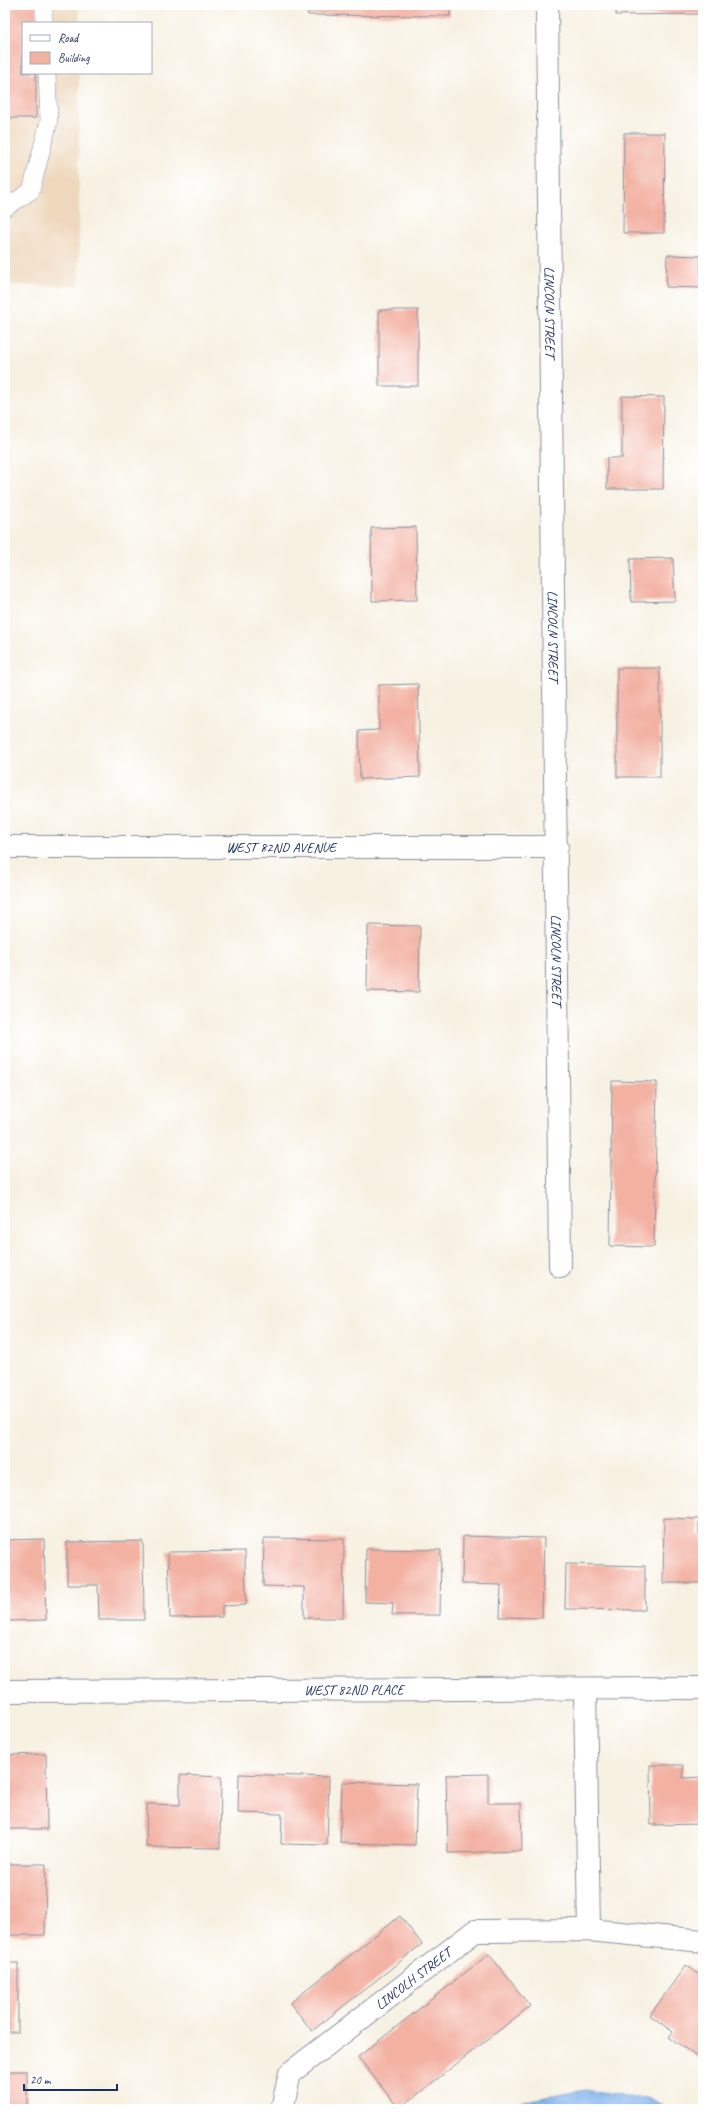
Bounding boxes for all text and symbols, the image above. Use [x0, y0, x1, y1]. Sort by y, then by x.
legend [22, 22, 152, 74]
text: Road [58, 30, 80, 46]
text: Building [58, 50, 90, 66]
street label: LINCOLN STREET [541, 266, 559, 361]
street label: LINCOLN STREET [544, 590, 562, 685]
street label: WEST 82ND AVENUE [226, 839, 337, 856]
street label: LINCOLN STREET [547, 914, 565, 1009]
street label: WEST 82ND PLACE [304, 1681, 406, 1699]
street label: LINCOLH STREET [372, 1942, 458, 2013]
scale bar [24, 2066, 117, 2092]
text: 20 m [30, 2072, 52, 2088]

